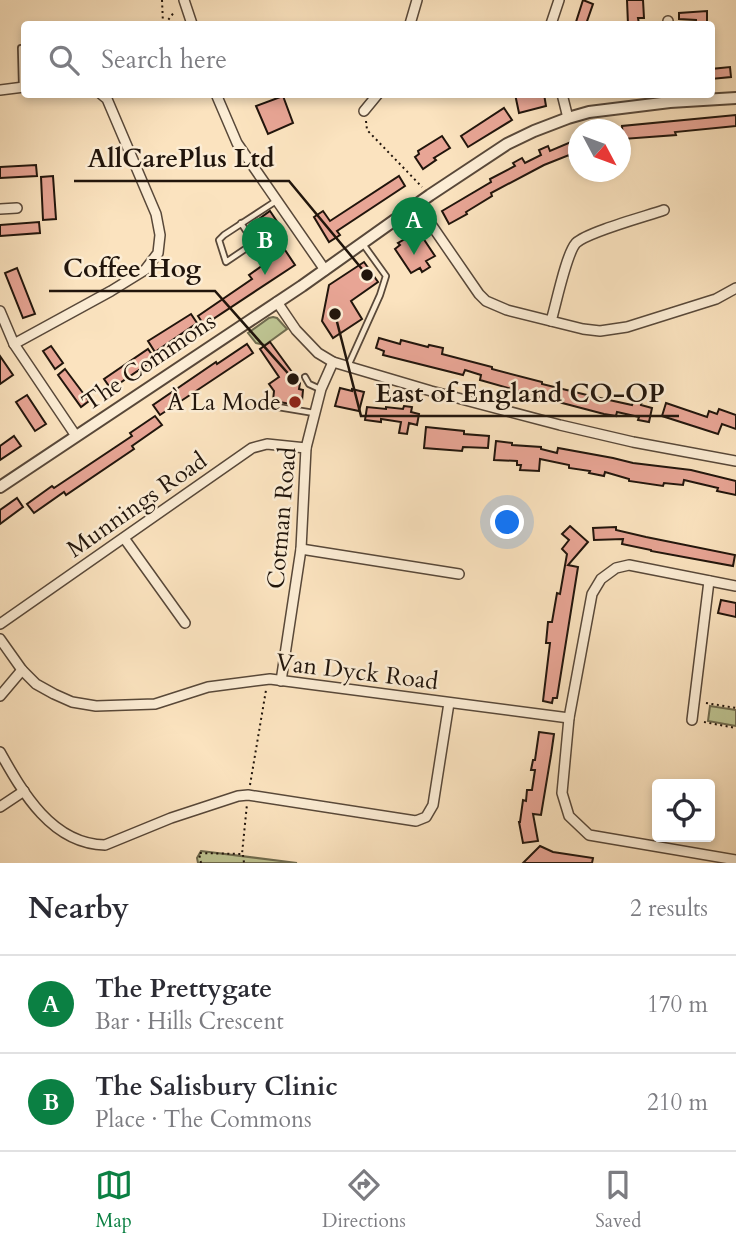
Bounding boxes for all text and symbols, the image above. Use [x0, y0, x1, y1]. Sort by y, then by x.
search box [21, 21, 715, 98]
icon: search [45, 41, 83, 79]
text: Search here [101, 42, 227, 77]
north arrow [568, 119, 631, 182]
callout: AllCarePlus Ltd [74, 134, 289, 181]
text: AllCarePlus Ltd [88, 141, 275, 176]
pin: A [391, 197, 437, 255]
pin: B [242, 217, 288, 275]
callout: Coffee Hog [49, 244, 215, 291]
text: Coffee Hog [63, 251, 202, 286]
street label: The Commons [76, 305, 222, 419]
callout: East of England CO-OP [361, 369, 679, 416]
text: East of England CO-OP [375, 376, 665, 411]
place label: À La Mode [167, 386, 281, 419]
marker: À La Mode [287, 394, 303, 410]
street label: Munnings Road [60, 444, 214, 566]
street label: Cotman Road [259, 445, 305, 590]
your location [490, 505, 524, 539]
street label: Van Dyck Road [274, 646, 440, 698]
map controls [652, 779, 715, 842]
button: locate [652, 779, 715, 842]
text: Nearby [28, 888, 129, 929]
text: 2 results [630, 893, 708, 924]
text: The Prettygate [95, 971, 272, 1006]
text: A [42, 989, 60, 1020]
text: 170 m [647, 989, 708, 1020]
text: Bar · Hills Crescent [95, 1006, 284, 1037]
text: The Salisbury Clinic [95, 1069, 338, 1104]
text: B [43, 1087, 59, 1118]
text: 210 m [647, 1087, 708, 1118]
text: Place · The Commons [95, 1104, 312, 1135]
tab: Map [95, 1166, 133, 1234]
tab: Directions [322, 1166, 406, 1234]
tab: Saved [595, 1166, 641, 1234]

